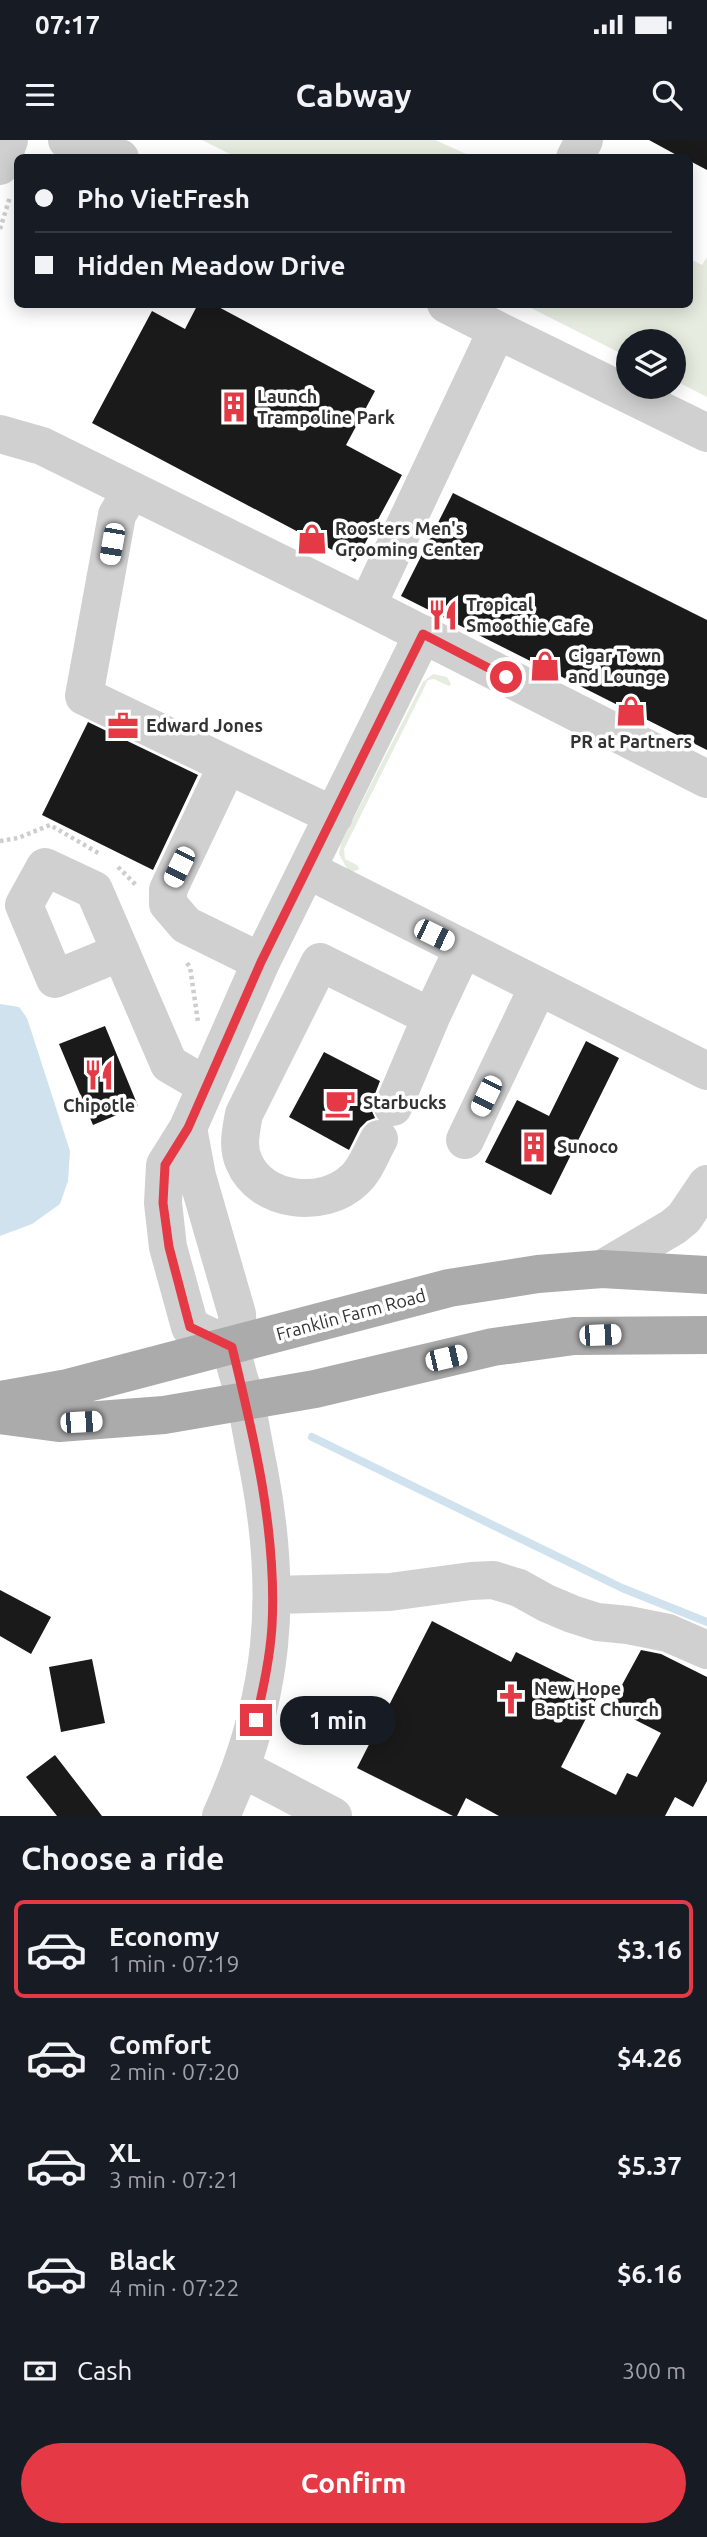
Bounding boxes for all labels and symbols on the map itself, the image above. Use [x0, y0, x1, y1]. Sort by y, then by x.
place label: Launch Trampoline Park [257, 386, 395, 427]
building icon: Launch Trampoline Park [217, 390, 251, 424]
place label: Roosters Men's Grooming Center [335, 518, 480, 559]
car [99, 521, 126, 567]
shop icon: Roosters Men's Grooming Center [295, 522, 329, 556]
place label: Tropical Smoothie Cafe [466, 594, 590, 635]
restaurant icon: Tropical Smoothie Cafe [426, 598, 460, 632]
place label: Cigar Town and Lounge [568, 645, 666, 686]
shop icon: Cigar Town and Lounge [528, 649, 562, 683]
route start [490, 661, 522, 693]
shop icon: PR at Partners [614, 694, 648, 728]
office icon: Edward Jones [106, 709, 140, 743]
place label: Edward Jones [146, 715, 263, 735]
place label: PR at Partners [570, 731, 692, 751]
car [161, 844, 198, 890]
car [411, 916, 458, 954]
restaurant icon: Chipotle [82, 1058, 116, 1092]
car [468, 1073, 505, 1119]
cafe icon: Starbucks [323, 1086, 357, 1120]
place label: Starbucks [363, 1092, 447, 1112]
place label: Chipotle [63, 1095, 135, 1115]
building icon: Sunoco [517, 1130, 551, 1164]
place label: Sunoco [557, 1136, 618, 1156]
street label: Franklin Farm Road [274, 1284, 428, 1344]
car [579, 1324, 622, 1346]
car [424, 1343, 469, 1373]
car [60, 1410, 103, 1434]
place label: New Hope Baptist Church [534, 1678, 659, 1719]
church icon: New Hope Baptist Church [494, 1682, 528, 1716]
callout: 1 min [280, 1696, 396, 1744]
route end [240, 1704, 272, 1736]

